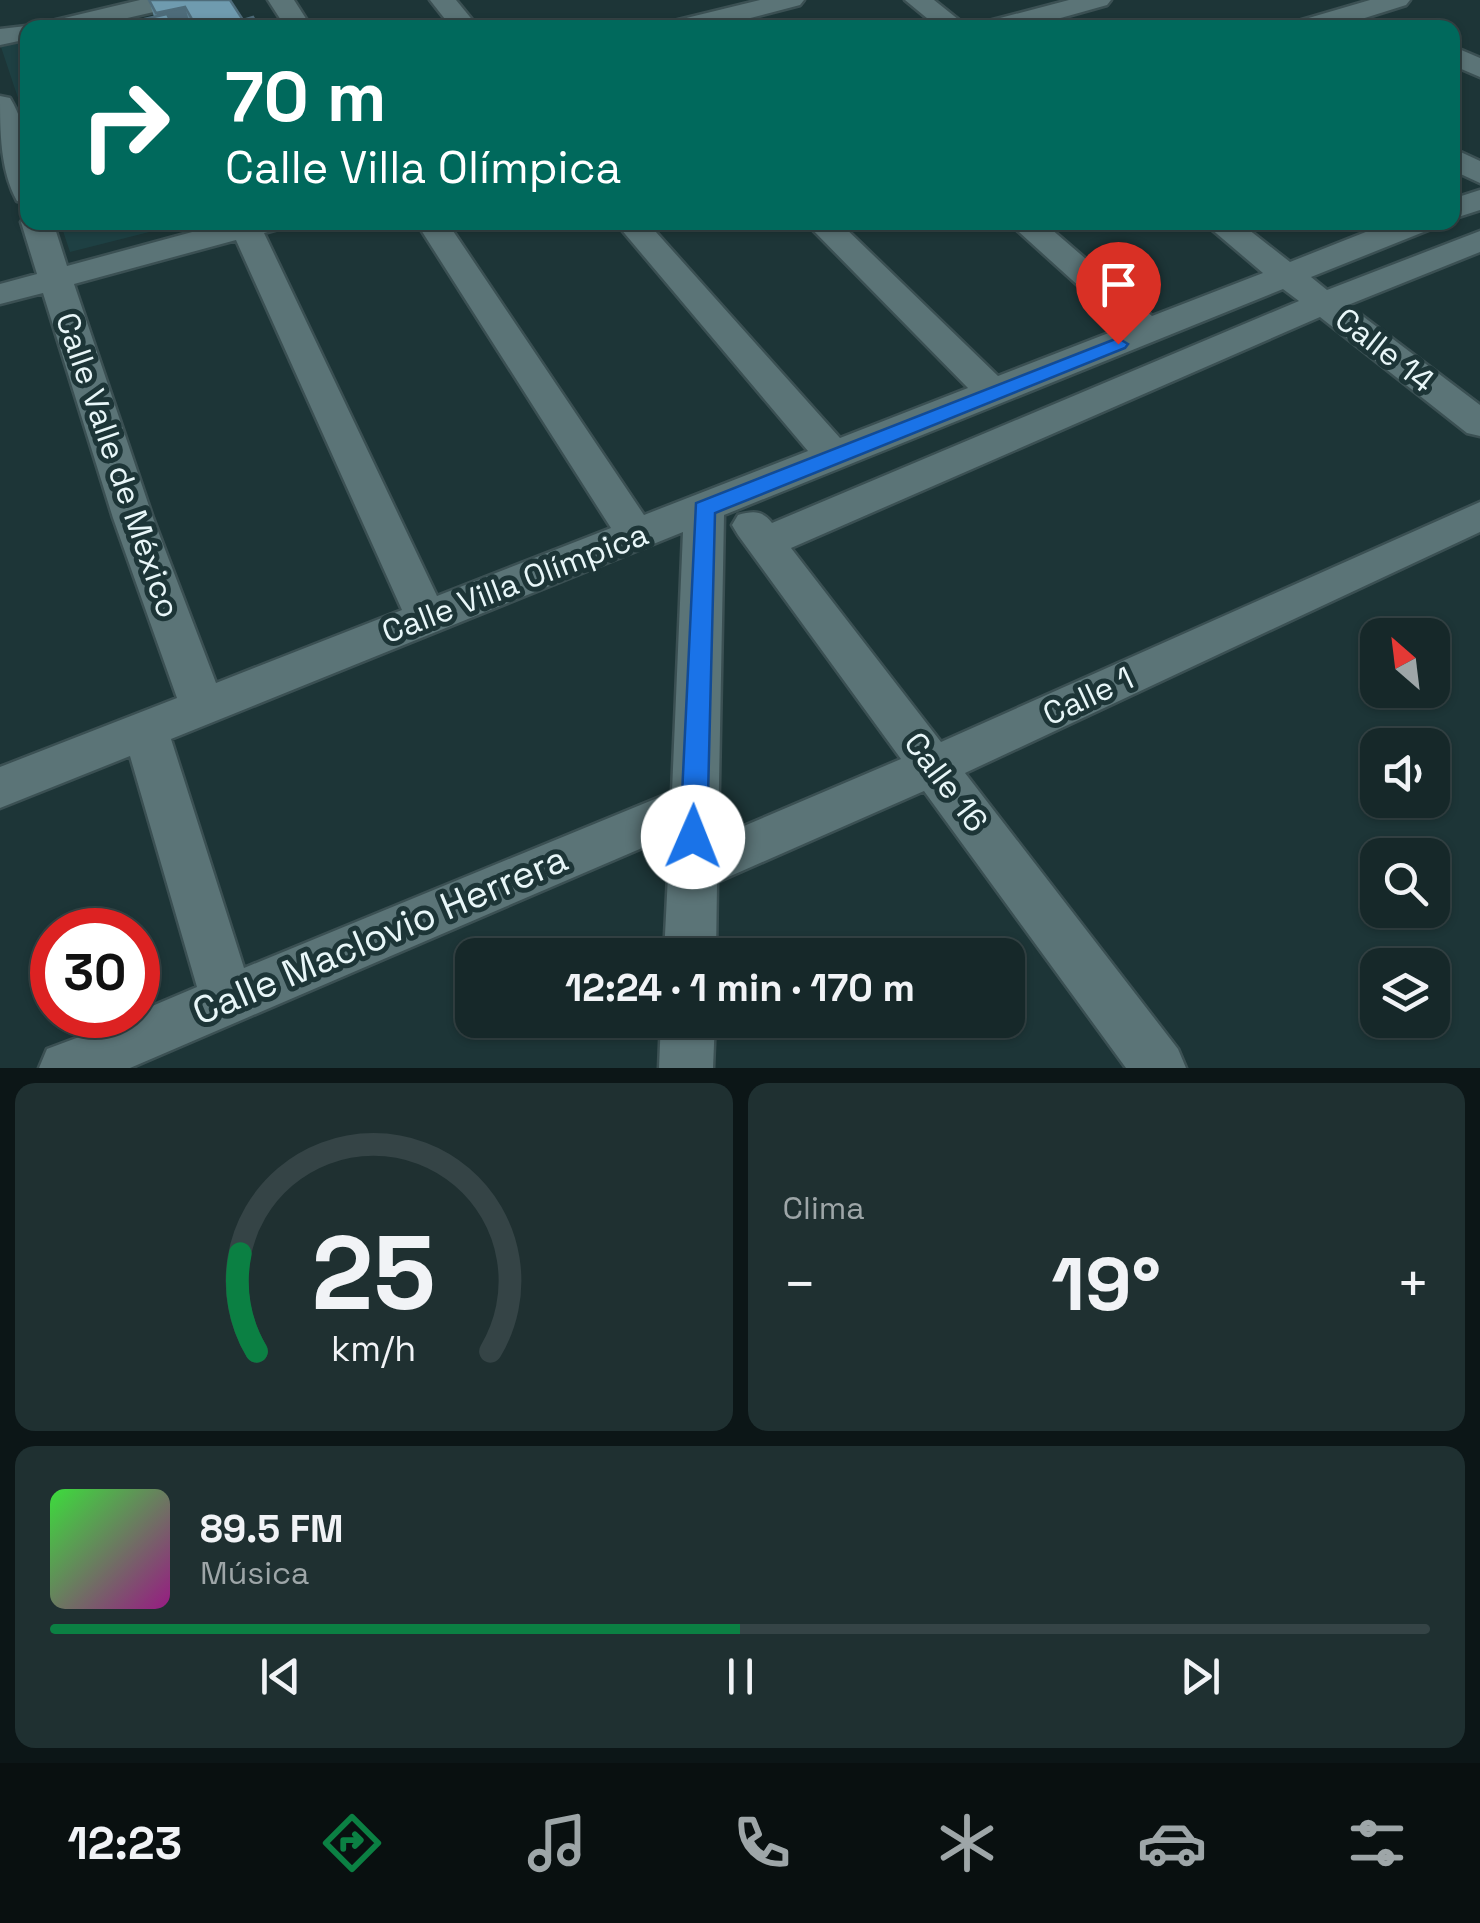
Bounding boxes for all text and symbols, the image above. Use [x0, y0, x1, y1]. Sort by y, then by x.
text: 70 m [225, 52, 386, 141]
icon: right [60, 60, 190, 190]
text: Calle Villa Olímpica [225, 139, 621, 196]
pin [1076, 242, 1161, 345]
icon: arrive [1091, 257, 1146, 312]
street label: Calle 14 [1327, 299, 1443, 401]
street label: Calle Valle de México [47, 307, 189, 623]
street label: Calle Villa Olímpica [376, 514, 654, 652]
north arrow [1360, 618, 1450, 708]
map controls [1360, 618, 1450, 1038]
street label: Calle 1 [1036, 658, 1140, 734]
street label: Calle 16 [895, 724, 997, 840]
button: sound [1360, 728, 1450, 818]
position arrow [641, 785, 745, 889]
street label: Calle Maclovio Herrera [185, 834, 575, 1036]
button: search [1360, 838, 1450, 928]
speed limit sign: 30 [30, 908, 160, 1038]
button: layers [1360, 948, 1450, 1038]
text: 12:24 · 1 min · 170 m [565, 964, 915, 1012]
text: Clima [783, 1188, 865, 1228]
text: 25 [312, 1207, 436, 1339]
text: 19° [1051, 1236, 1161, 1332]
text: − [783, 1249, 817, 1319]
text: + [1396, 1249, 1430, 1319]
text: km/h [331, 1326, 416, 1371]
text: 89.5 FM [200, 1505, 344, 1553]
text: Música [200, 1553, 310, 1593]
icon: previous [253, 1649, 308, 1704]
icon: pause [713, 1649, 768, 1704]
icon: next [1173, 1649, 1228, 1704]
icon: directions [317, 1808, 387, 1878]
icon: music [522, 1808, 592, 1878]
icon: phone [727, 1808, 797, 1878]
icon: climate [932, 1808, 1002, 1878]
icon: car [1137, 1808, 1207, 1878]
icon: filters [1342, 1808, 1412, 1878]
text: 12:23 [68, 1815, 182, 1872]

